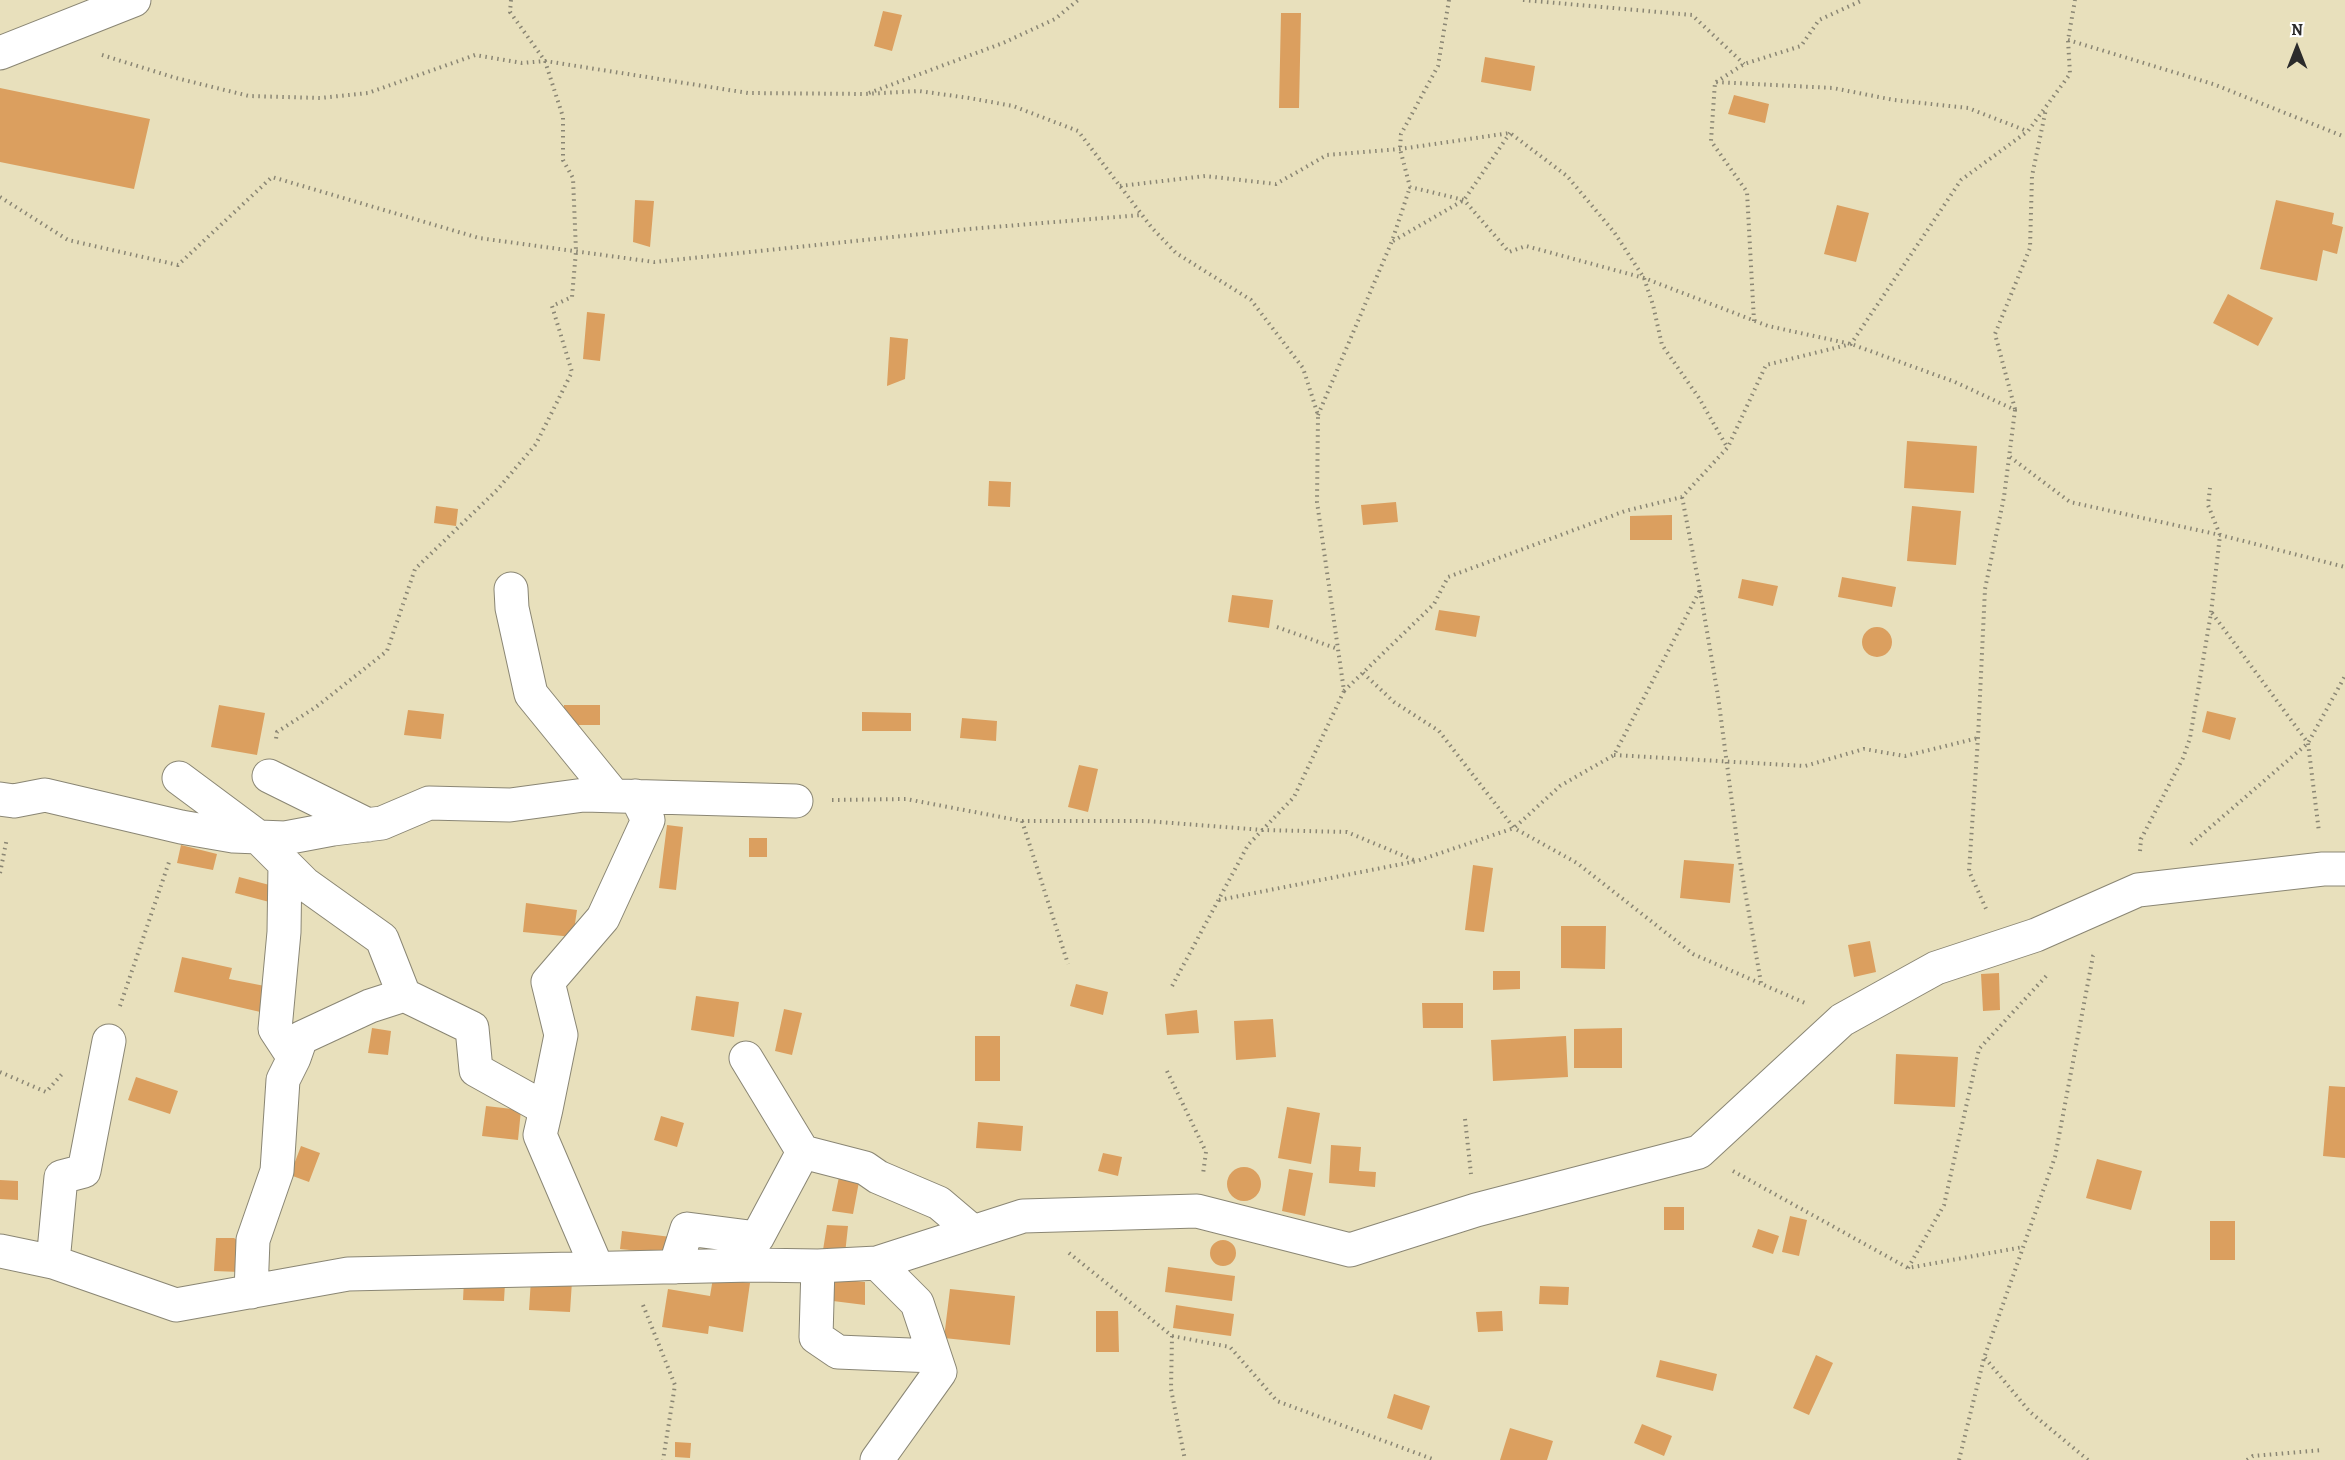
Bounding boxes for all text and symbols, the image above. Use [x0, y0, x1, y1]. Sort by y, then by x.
north arrow [2267, 18, 2327, 78]
text: N [2291, 19, 2303, 41]

